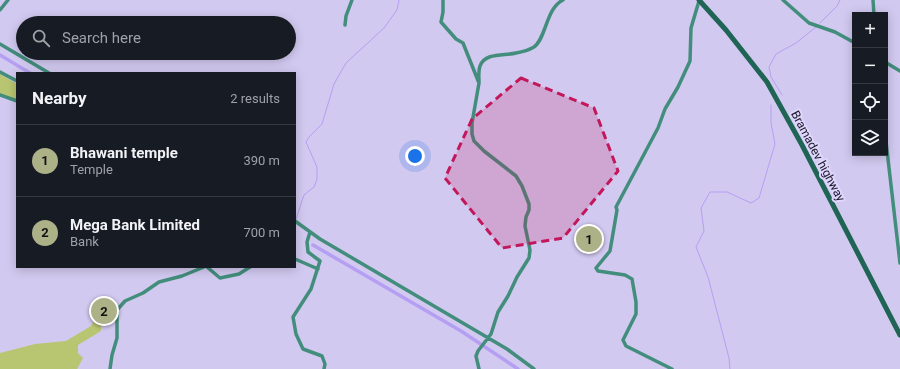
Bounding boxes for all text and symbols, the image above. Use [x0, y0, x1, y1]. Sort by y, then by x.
map controls [852, 12, 888, 156]
button: + [852, 12, 888, 48]
search box [16, 16, 296, 60]
icon: search [30, 27, 52, 49]
text: Search here [62, 29, 141, 47]
button: − [852, 48, 888, 84]
button: locate [852, 84, 888, 120]
text: Nearby [32, 88, 87, 108]
text: 2 results [230, 91, 280, 106]
street label: Bramadev highway [788, 108, 848, 204]
button: layers [852, 120, 888, 156]
text: Bhawani temple [70, 144, 178, 162]
your location [405, 146, 425, 166]
text: 1 [41, 153, 49, 168]
text: 390 m [243, 153, 280, 168]
text: Temple [70, 162, 113, 177]
text: Mega Bank Limited [70, 216, 200, 234]
pin: 1 [576, 224, 602, 254]
text: 2 [41, 225, 49, 240]
text: 700 m [243, 225, 280, 240]
text: Bank [70, 234, 99, 249]
pin: 2 [91, 296, 117, 326]

